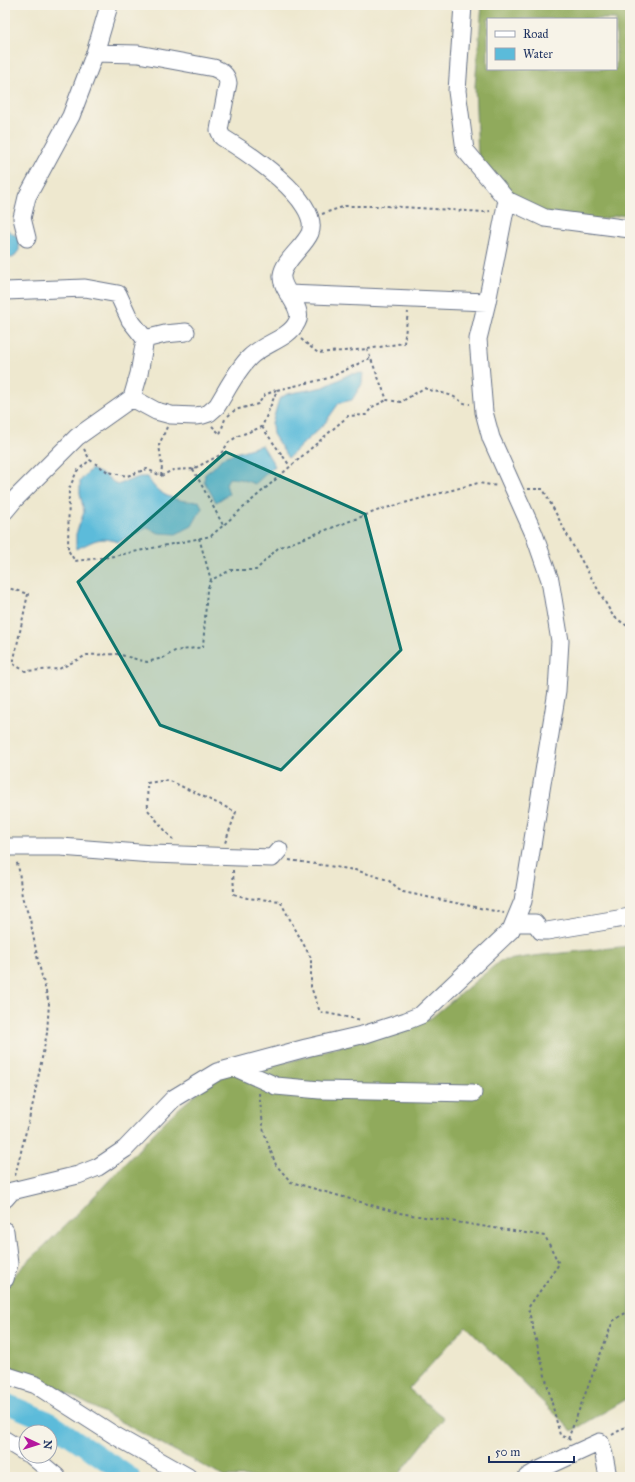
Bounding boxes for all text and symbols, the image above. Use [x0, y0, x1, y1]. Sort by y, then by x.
legend [487, 18, 617, 70]
text: Road [523, 27, 549, 41]
text: Water [523, 47, 553, 61]
north arrow [18, 1424, 58, 1464]
scale bar [489, 1438, 574, 1464]
text: N [41, 1440, 54, 1450]
text: 50 m [495, 1445, 520, 1459]

